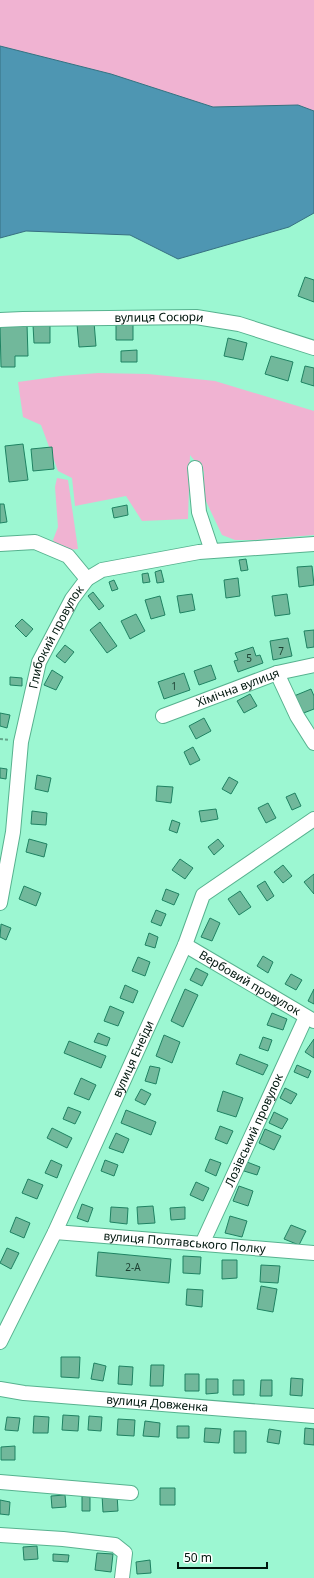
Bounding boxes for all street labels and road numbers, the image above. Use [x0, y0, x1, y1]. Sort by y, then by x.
street label: вулиця Сосюри [114, 308, 205, 326]
street label: Глибокий провулок [24, 581, 88, 690]
street label: Хімічна вулиця [194, 664, 282, 711]
street label: Вербовий провулок [196, 946, 304, 1020]
street label: вулиця Енеїди [108, 1018, 158, 1100]
street label: Лозівський провулок [220, 1070, 287, 1189]
street label: вулиця Полтавського Полку [103, 1227, 267, 1257]
street label: вулиця Довженка [106, 1391, 209, 1416]

